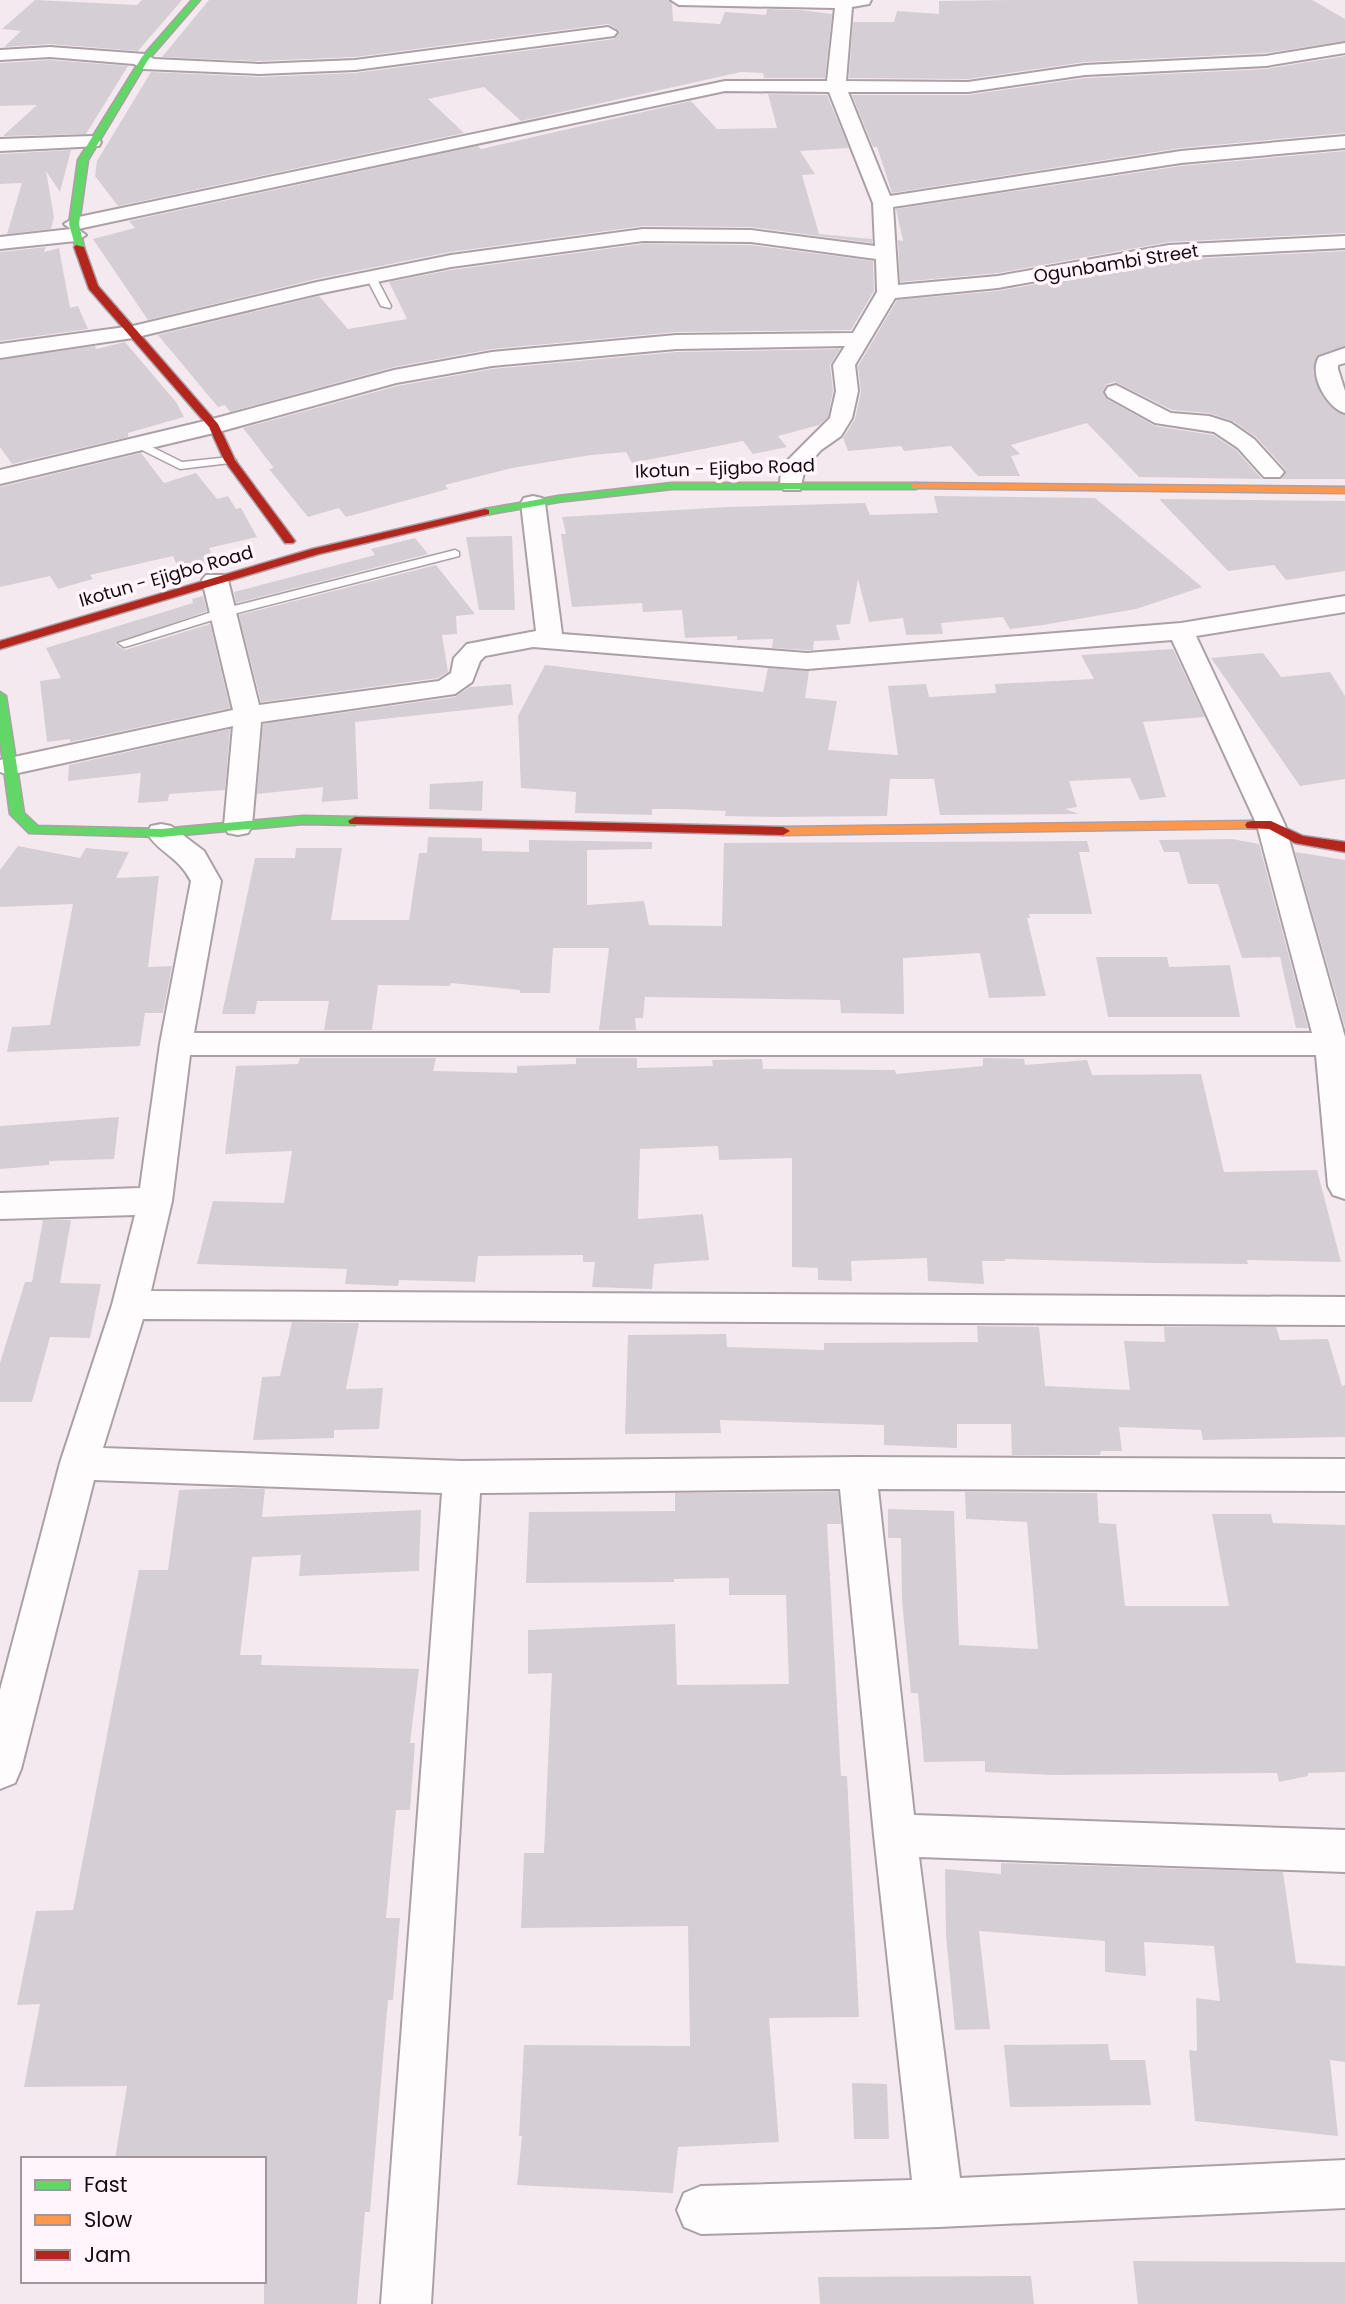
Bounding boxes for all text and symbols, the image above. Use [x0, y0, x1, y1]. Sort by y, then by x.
street label: Ogunbambi Street [1032, 238, 1200, 288]
street label: Ikotun - Ejigbo Road [635, 452, 815, 484]
street label: Ikotun - Ejigbo Road [76, 539, 256, 613]
legend [21, 2157, 266, 2283]
text: Fast [84, 2170, 127, 2199]
text: Slow [84, 2205, 132, 2234]
text: Jam [84, 2240, 131, 2269]

